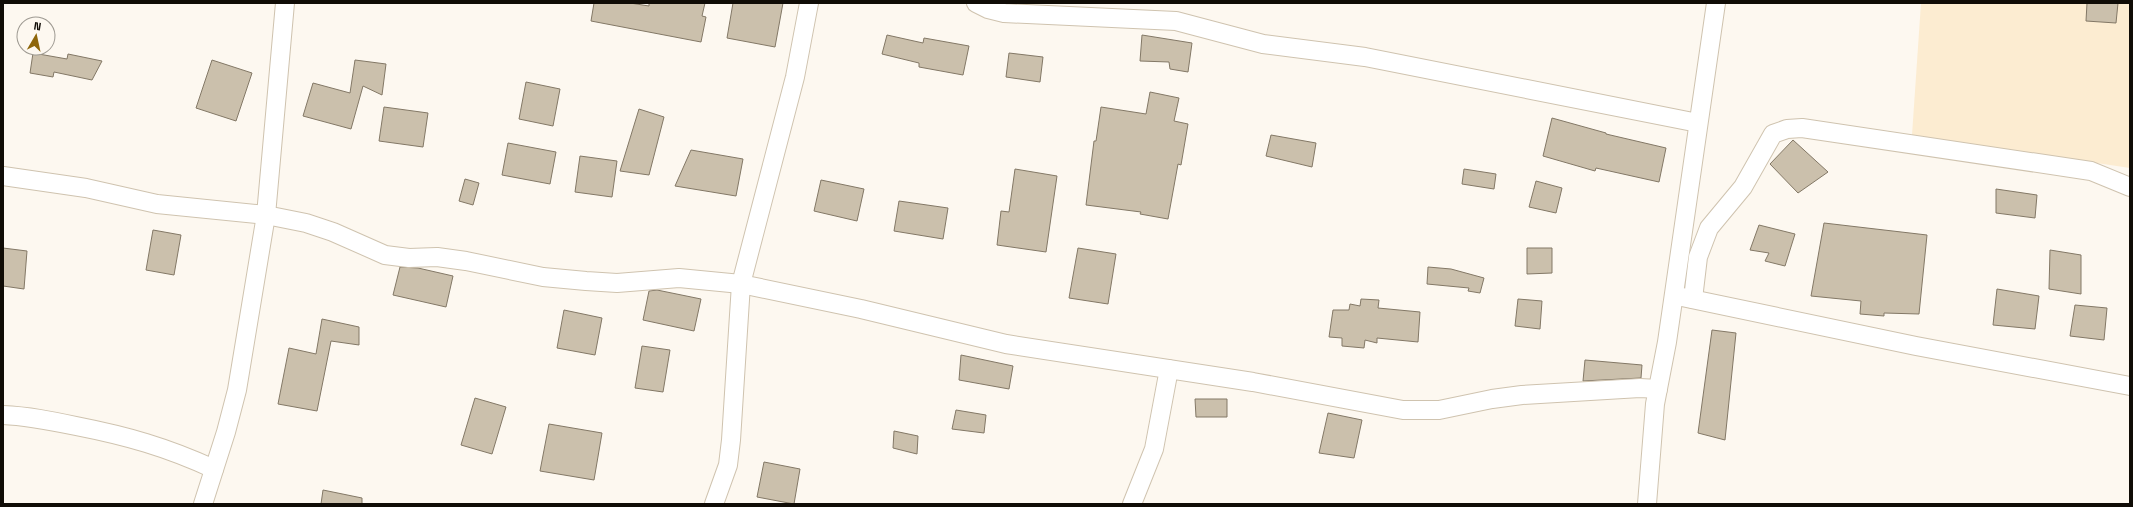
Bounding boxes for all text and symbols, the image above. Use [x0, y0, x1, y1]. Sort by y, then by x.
north arrow [16, 16, 56, 56]
text: N [33, 19, 42, 34]

